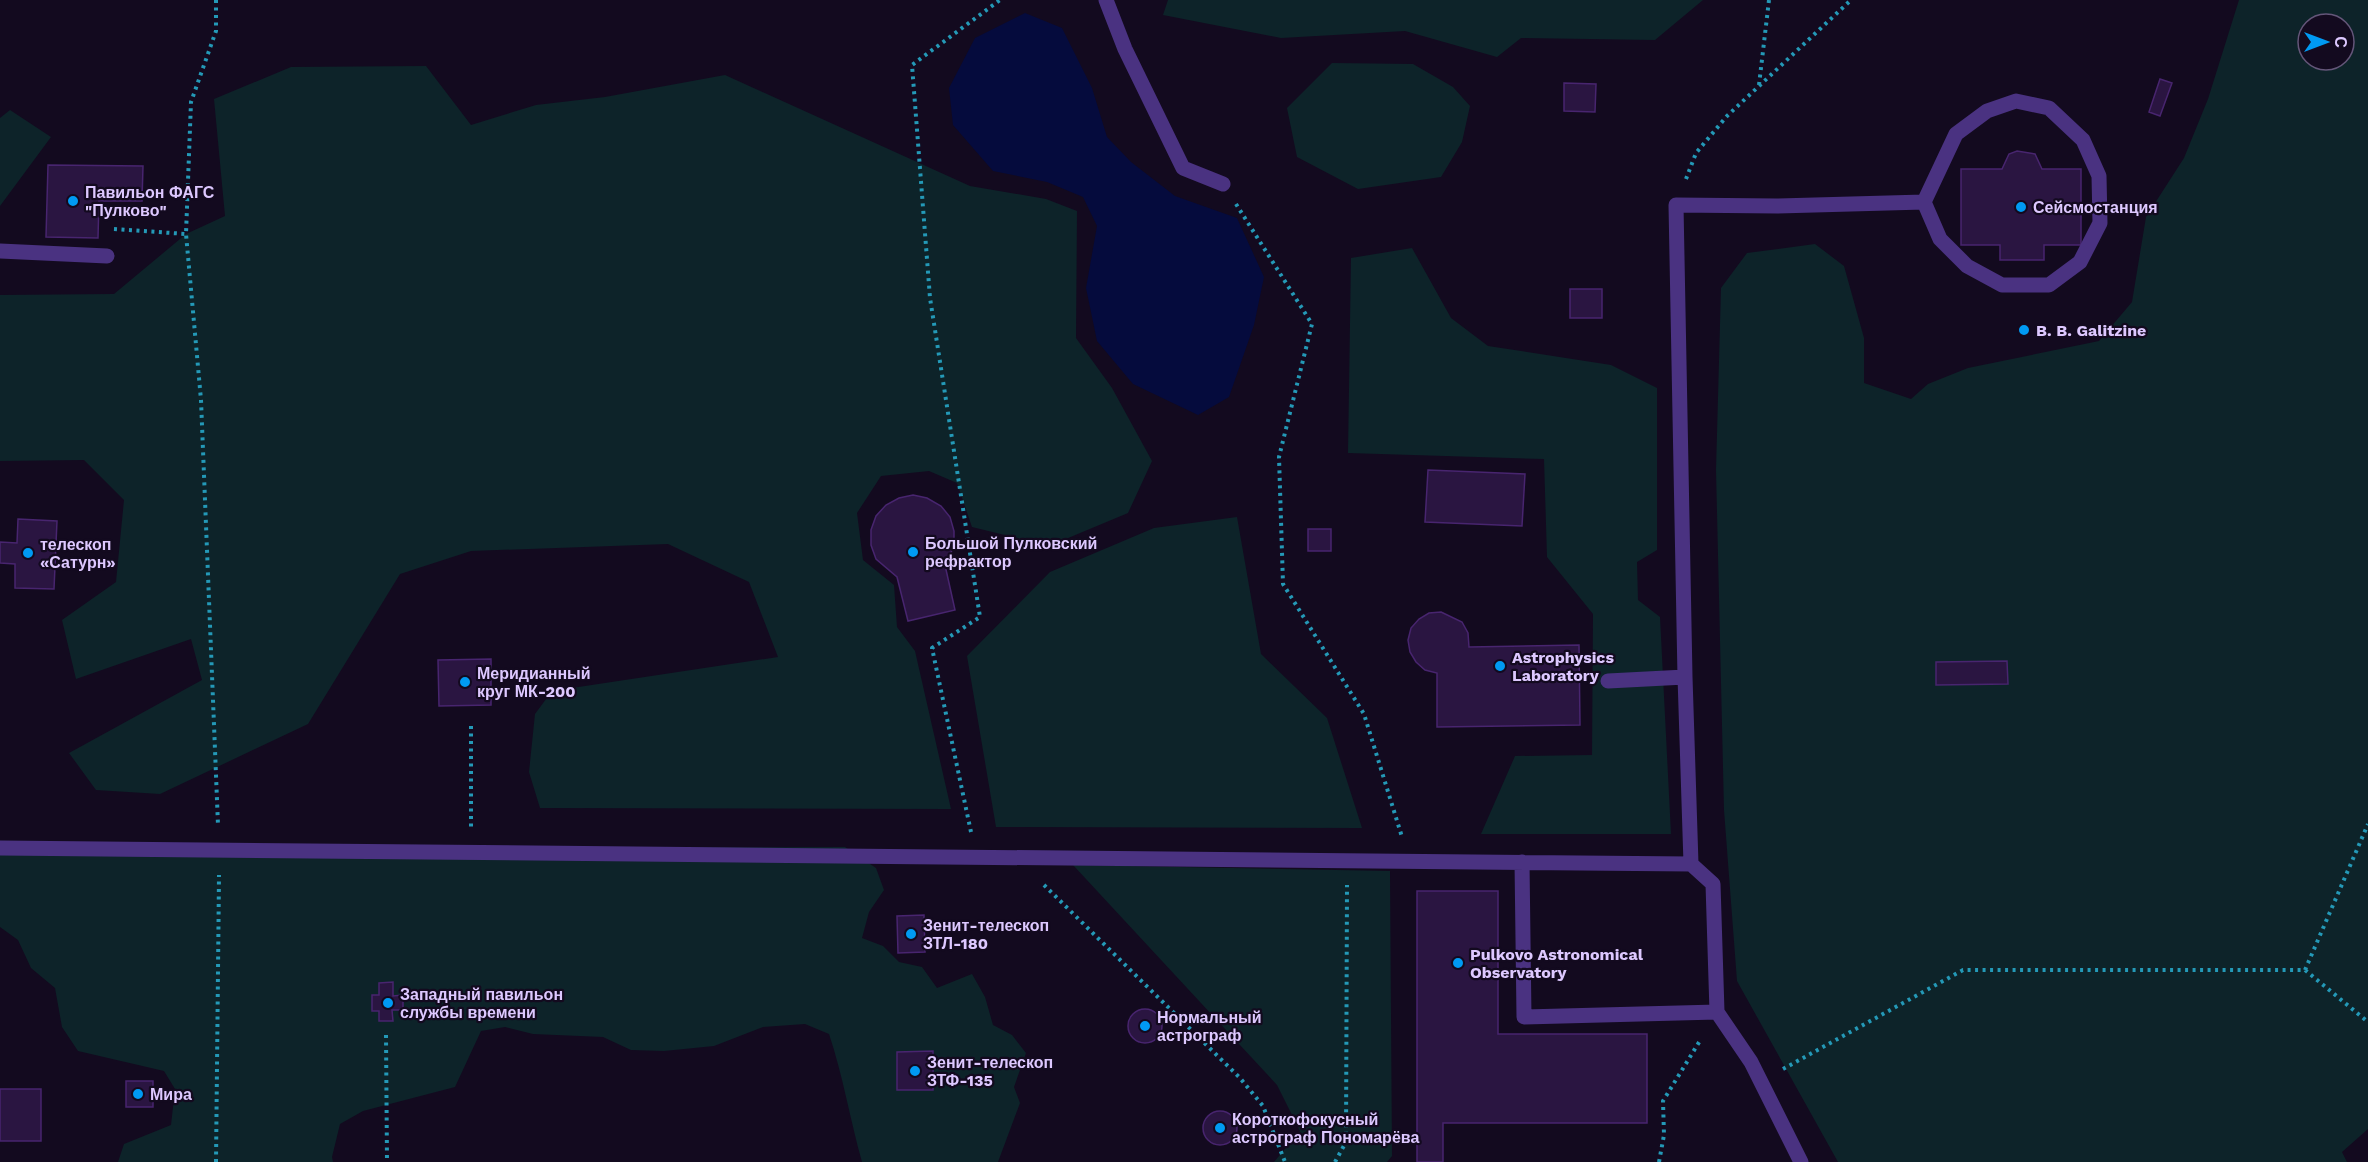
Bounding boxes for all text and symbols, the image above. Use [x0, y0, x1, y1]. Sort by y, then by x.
north arrow [2296, 12, 2356, 72]
text: С [2331, 36, 2350, 48]
place label: Павильон ФАГС "Пулково" [85, 183, 215, 220]
marker: Павильон ФАГС "Пулково" [66, 194, 80, 208]
place label: Сейсмостанция [2033, 198, 2158, 217]
marker: Сейсмостанция [2014, 200, 2028, 214]
place label: B. B. Galitzine [2036, 321, 2146, 340]
marker: B. B. Galitzine [2017, 323, 2031, 337]
place label: Большой Пулковский рефрактор [925, 534, 1097, 571]
place label: телескоп «Сатурн» [40, 535, 116, 572]
marker: Большой Пулковский рефрактор [906, 545, 920, 559]
marker: телескоп «Сатурн» [21, 546, 35, 560]
place label: Astrophysics Laboratory [1512, 648, 1614, 685]
marker: Astrophysics Laboratory [1493, 659, 1507, 673]
place label: Меридианный круг МК-200 [477, 664, 591, 701]
marker: Меридианный круг МК-200 [458, 675, 472, 689]
place label: Зенит-телескоп ЗТЛ-180 [923, 916, 1049, 953]
marker: Зенит-телескоп ЗТЛ-180 [904, 927, 918, 941]
place label: Pulkovo Astronomical Observatory [1470, 945, 1644, 982]
marker: Pulkovo Astronomical Observatory [1451, 956, 1465, 970]
place label: Западный павильон службы времени [400, 985, 563, 1022]
marker: Западный павильон службы времени [381, 996, 395, 1010]
place label: Нормальный астрограф [1157, 1008, 1262, 1045]
marker: Нормальный астрограф [1138, 1019, 1152, 1033]
place label: Зенит-телескоп ЗТФ-135 [927, 1053, 1053, 1090]
marker: Зенит-телескоп ЗТФ-135 [908, 1064, 922, 1078]
place label: Мира [150, 1085, 192, 1104]
marker: Мира [131, 1087, 145, 1101]
place label: Короткофокусный астрограф Пономарёва [1232, 1110, 1419, 1147]
marker: Короткофокусный астрограф Пономарёва [1213, 1121, 1227, 1135]

